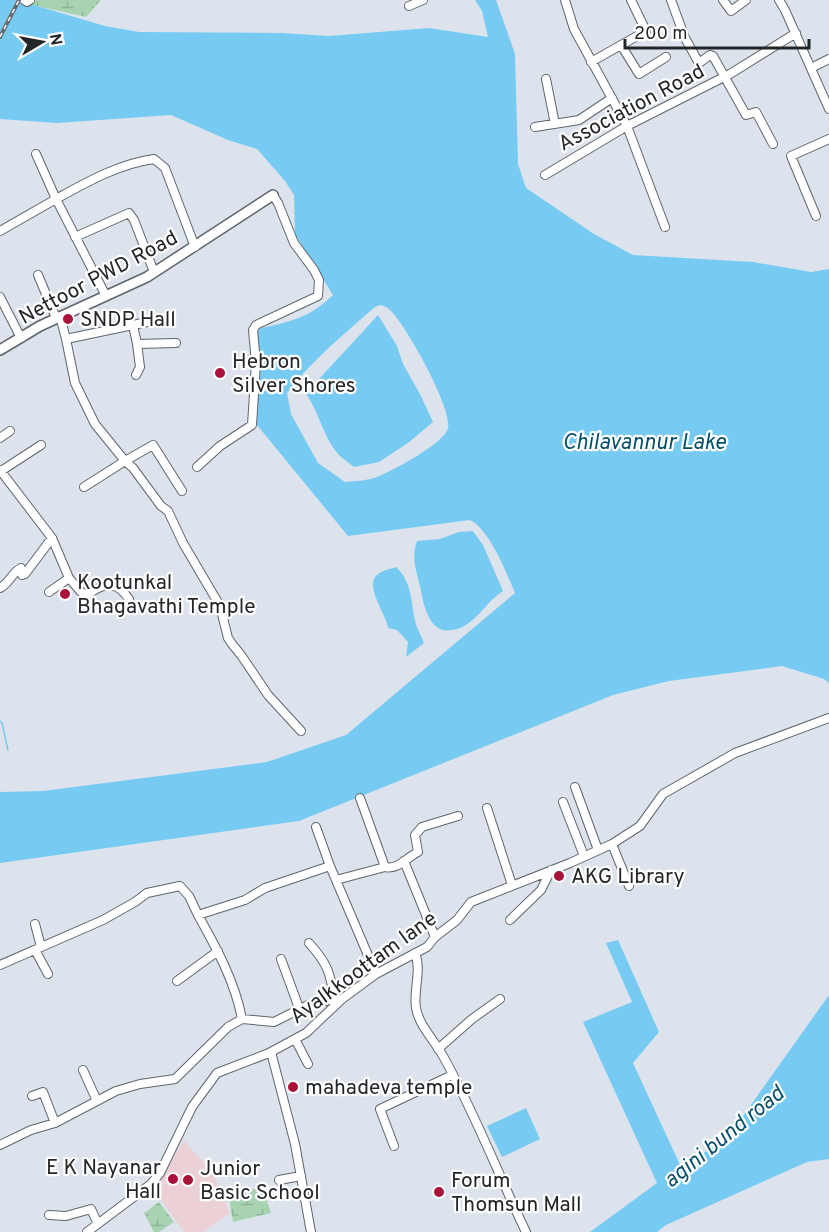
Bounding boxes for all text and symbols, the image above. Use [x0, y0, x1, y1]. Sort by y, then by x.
north arrow [12, 12, 72, 72]
scale bar [625, 12, 810, 50]
text: 200 m [634, 23, 687, 46]
text: N [44, 32, 66, 47]
street label: Association Road [554, 58, 710, 158]
street label: Nettoor PWD Road [15, 225, 183, 332]
place label: SNDP Hall [80, 307, 176, 334]
marker: SNDP Hall [61, 312, 75, 326]
place label: Hebron Silver Shores [232, 349, 356, 400]
marker: Hebron Silver Shores [213, 366, 227, 380]
water label: Chilavannur Lake [562, 430, 727, 457]
place label: Kootunkal Bhagavathi Temple [77, 570, 255, 621]
marker: Kootunkal Bhagavathi Temple [58, 587, 72, 601]
place label: AKG Library [571, 864, 685, 891]
marker: AKG Library [552, 869, 566, 883]
street label: Ayalkkoottam lane [285, 906, 443, 1031]
place label: mahadeva temple [305, 1075, 472, 1102]
marker: mahadeva temple [286, 1080, 300, 1094]
water label: agini bund road [659, 1080, 792, 1195]
place label: E K Nayanar Hall [46, 1155, 161, 1206]
place label: Junior Basic School [200, 1156, 320, 1207]
place label: Forum Thomsun Mall [451, 1168, 581, 1219]
marker: E K Nayanar Hall [166, 1172, 180, 1186]
marker: Junior Basic School [181, 1173, 195, 1187]
marker: Forum Thomsun Mall [432, 1185, 446, 1199]

